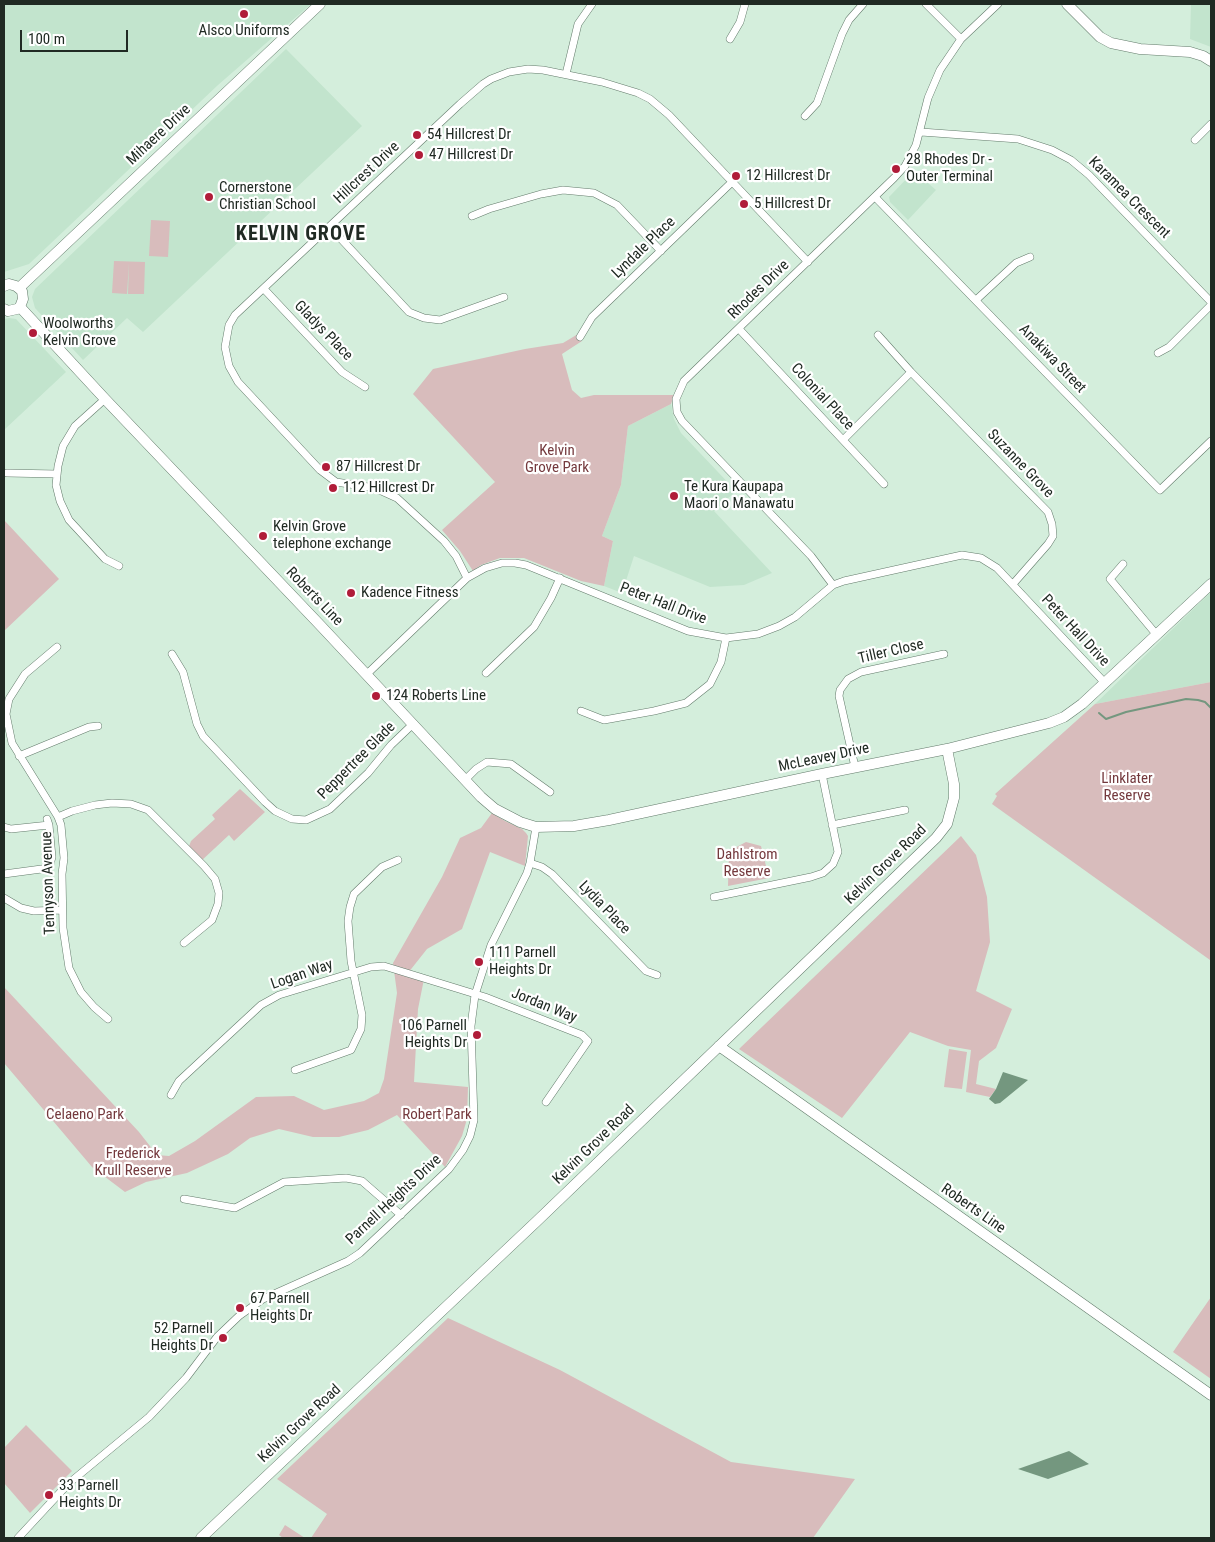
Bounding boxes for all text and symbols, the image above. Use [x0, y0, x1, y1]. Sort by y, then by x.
marker: Alsco Uniforms [238, 8, 250, 20]
scale bar [22, 20, 130, 52]
place label: Alsco Uniforms [199, 22, 289, 40]
text: 100 m [28, 30, 65, 48]
street label: Mihaere Drive [123, 101, 195, 169]
place label: 54 Hillcrest Dr [427, 126, 511, 144]
marker: 54 Hillcrest Dr [411, 129, 423, 141]
street label: Hillcrest Drive [331, 138, 403, 208]
place label: 47 Hillcrest Dr [429, 146, 513, 164]
marker: 47 Hillcrest Dr [413, 149, 425, 161]
place label: 28 Rhodes Dr - Outer Terminal [906, 151, 993, 186]
street label: Karamea Crescent [1084, 153, 1174, 243]
marker: 28 Rhodes Dr - Outer Terminal [890, 163, 902, 175]
place label: 12 Hillcrest Dr [746, 167, 830, 185]
marker: 12 Hillcrest Dr [730, 170, 742, 182]
place label: Cornerstone Christian School [219, 179, 316, 214]
marker: Cornerstone Christian School [203, 191, 215, 203]
place label: 5 Hillcrest Dr [754, 195, 831, 213]
marker: 5 Hillcrest Dr [738, 198, 750, 210]
street label: Lyndale Place [609, 213, 679, 283]
district label: KELVIN GROVE [234, 223, 368, 247]
street label: Rhodes Drive [725, 257, 793, 323]
street label: Gladys Place [290, 297, 356, 365]
place label: Woolworths Kelvin Grove [43, 315, 116, 350]
street label: Anakiwa Street [1015, 321, 1089, 397]
marker: Woolworths Kelvin Grove [27, 327, 39, 339]
street label: Colonial Place [787, 360, 857, 434]
street label: Suzanne Grove [983, 426, 1057, 502]
park label: Kelvin Grove Park [525, 442, 589, 477]
place label: 87 Hillcrest Dr [336, 458, 420, 476]
marker: 87 Hillcrest Dr [320, 461, 332, 473]
place label: Te Kura Kaupapa Maori o Manawatu [684, 478, 794, 513]
place label: 112 Hillcrest Dr [343, 479, 435, 497]
marker: 112 Hillcrest Dr [327, 482, 339, 494]
marker: Te Kura Kaupapa Maori o Manawatu [668, 490, 680, 502]
place label: Kelvin Grove telephone exchange [273, 518, 391, 553]
marker: Kelvin Grove telephone exchange [257, 530, 269, 542]
street label: Roberts Line [282, 564, 346, 630]
street label: Peter Hall Drive [617, 579, 709, 629]
place label: Kadence Fitness [361, 584, 459, 602]
marker: Kadence Fitness [345, 587, 357, 599]
street label: Peter Hall Drive [1037, 591, 1113, 671]
street label: Tiller Close [857, 636, 925, 668]
place label: 124 Roberts Line [386, 687, 486, 705]
marker: 124 Roberts Line [370, 690, 382, 702]
street label: Peppertree Glade [314, 718, 400, 804]
street label: McLeavey Drive [777, 740, 871, 776]
park label: Linklater Reserve [1101, 770, 1153, 805]
street label: Kelvin Grove Road [841, 821, 931, 909]
street label: Tennyson Avenue [38, 831, 60, 935]
park label: Dahlstrom Reserve [717, 846, 777, 881]
street label: Lydia Place [574, 878, 634, 938]
place label: 111 Parnell Heights Dr [489, 944, 556, 979]
street label: Logan Way [269, 956, 335, 994]
marker: 111 Parnell Heights Dr [473, 956, 485, 968]
street label: Jordan Way [509, 985, 579, 1027]
place label: 106 Parnell Heights Dr [400, 1017, 467, 1052]
marker: 106 Parnell Heights Dr [471, 1029, 483, 1041]
street label: Kelvin Grove Road [549, 1101, 639, 1189]
park label: Celaeno Park [46, 1106, 124, 1124]
park label: Robert Park [402, 1106, 472, 1124]
park label: Frederick Krull Reserve [94, 1145, 172, 1180]
street label: Parnell Heights Drive [343, 1151, 445, 1249]
street label: Roberts Line [937, 1180, 1009, 1238]
place label: 67 Parnell Heights Dr [250, 1290, 312, 1325]
marker: 67 Parnell Heights Dr [234, 1302, 246, 1314]
place label: 52 Parnell Heights Dr [151, 1320, 213, 1355]
marker: 52 Parnell Heights Dr [217, 1332, 229, 1344]
street label: Kelvin Grove Road [255, 1381, 345, 1467]
place label: 33 Parnell Heights Dr [59, 1477, 121, 1512]
marker: 33 Parnell Heights Dr [43, 1489, 55, 1501]

